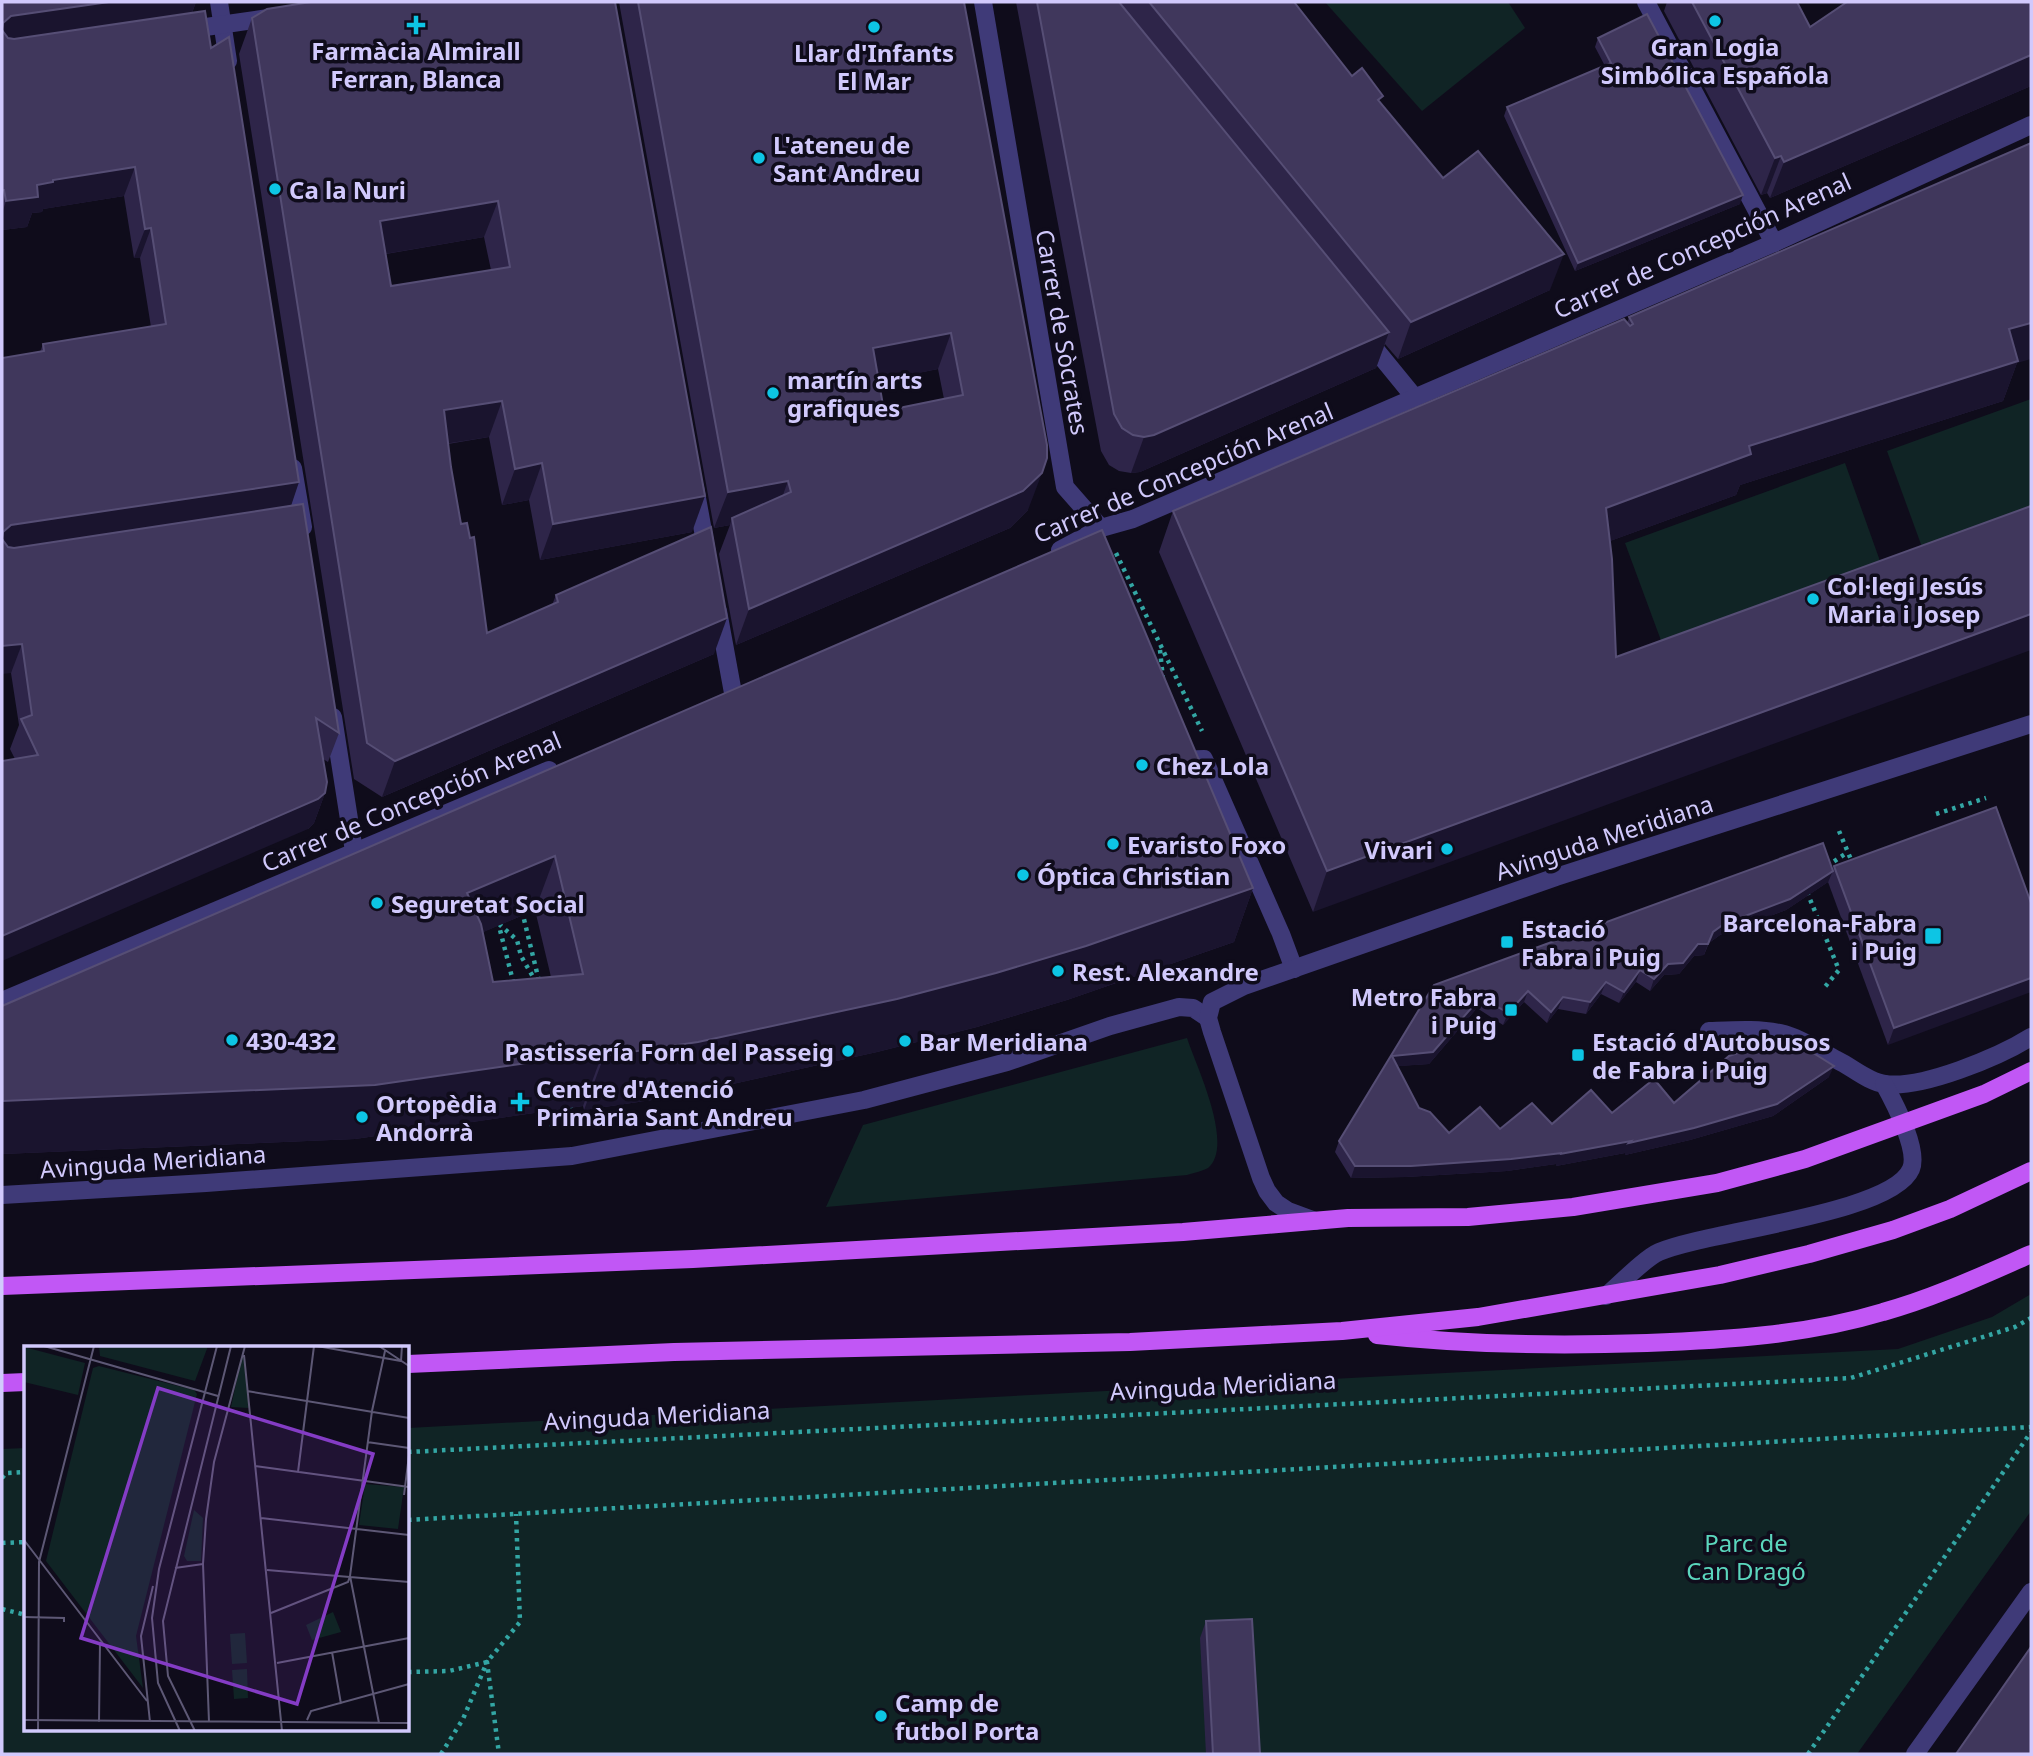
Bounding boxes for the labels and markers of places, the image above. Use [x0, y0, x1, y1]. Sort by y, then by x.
marker: Gran Logia Simbólica Española [1707, 13, 1723, 29]
marker: Farmàcia Almirall Ferran, Blanca [408, 17, 424, 33]
marker: Llar d'Infants El Mar [866, 19, 882, 35]
place label: Gran Logia Simbólica Española [1601, 30, 1829, 91]
place label: Farmàcia Almirall Ferran, Blanca [311, 34, 521, 95]
place label: Llar d'Infants El Mar [794, 36, 954, 97]
place label: L'ateneu de Sant Andreu [773, 128, 920, 189]
marker: L'ateneu de Sant Andreu [751, 150, 767, 166]
place label: Ca la Nuri [289, 173, 406, 206]
marker: Ca la Nuri [267, 181, 283, 197]
place label: martín arts grafiques [787, 363, 923, 424]
marker: martín arts grafiques [765, 385, 781, 401]
place label: Col·legi Jesús Maria i Josep [1827, 569, 1983, 630]
marker: Col·legi Jesús Maria i Josep [1805, 591, 1821, 607]
place label: Chez Lola [1156, 749, 1269, 782]
marker: Chez Lola [1134, 757, 1150, 773]
place label: Evaristo Foxo [1127, 828, 1286, 861]
place label: Vivari [1364, 833, 1433, 866]
marker: Evaristo Foxo [1105, 836, 1121, 852]
marker: Vivari [1439, 841, 1455, 857]
place label: Óptica Christian [1037, 859, 1230, 892]
marker: Óptica Christian [1015, 867, 1031, 883]
place label: Seguretat Social [391, 887, 585, 920]
marker: Seguretat Social [369, 895, 385, 911]
place label: Barcelona-Fabra i Puig [1723, 906, 1917, 967]
place label: Estació Fabra i Puig [1521, 912, 1661, 973]
marker: Barcelona-Fabra i Puig [1923, 926, 1943, 946]
marker: Estació Fabra i Puig [1499, 934, 1515, 950]
place label: Rest. Alexandre [1072, 955, 1259, 988]
marker: Rest. Alexandre [1050, 963, 1066, 979]
place label: Metro Fabra i Puig [1351, 980, 1497, 1041]
marker: Metro Fabra i Puig [1503, 1002, 1519, 1018]
place label: 430-432 [246, 1024, 336, 1057]
place label: Bar Meridiana [919, 1025, 1088, 1058]
place label: Estació d'Autobusos de Fabra i Puig [1592, 1025, 1830, 1086]
marker: 430-432 [224, 1032, 240, 1048]
marker: Bar Meridiana [897, 1033, 913, 1049]
place label: Pastissería Forn del Passeig [504, 1035, 834, 1068]
marker: Pastissería Forn del Passeig [840, 1043, 856, 1059]
marker: Estació d'Autobusos de Fabra i Puig [1570, 1047, 1586, 1063]
place label: Centre d'Atenció Primària Sant Andreu [536, 1072, 793, 1133]
place label: Ortopèdia Andorrà [376, 1087, 497, 1148]
marker: Centre d'Atenció Primària Sant Andreu [510, 1092, 530, 1112]
marker: Ortopèdia Andorrà [354, 1109, 370, 1125]
place label: Camp de futbol Porta [895, 1686, 1039, 1747]
marker: Camp de futbol Porta [873, 1708, 889, 1724]

